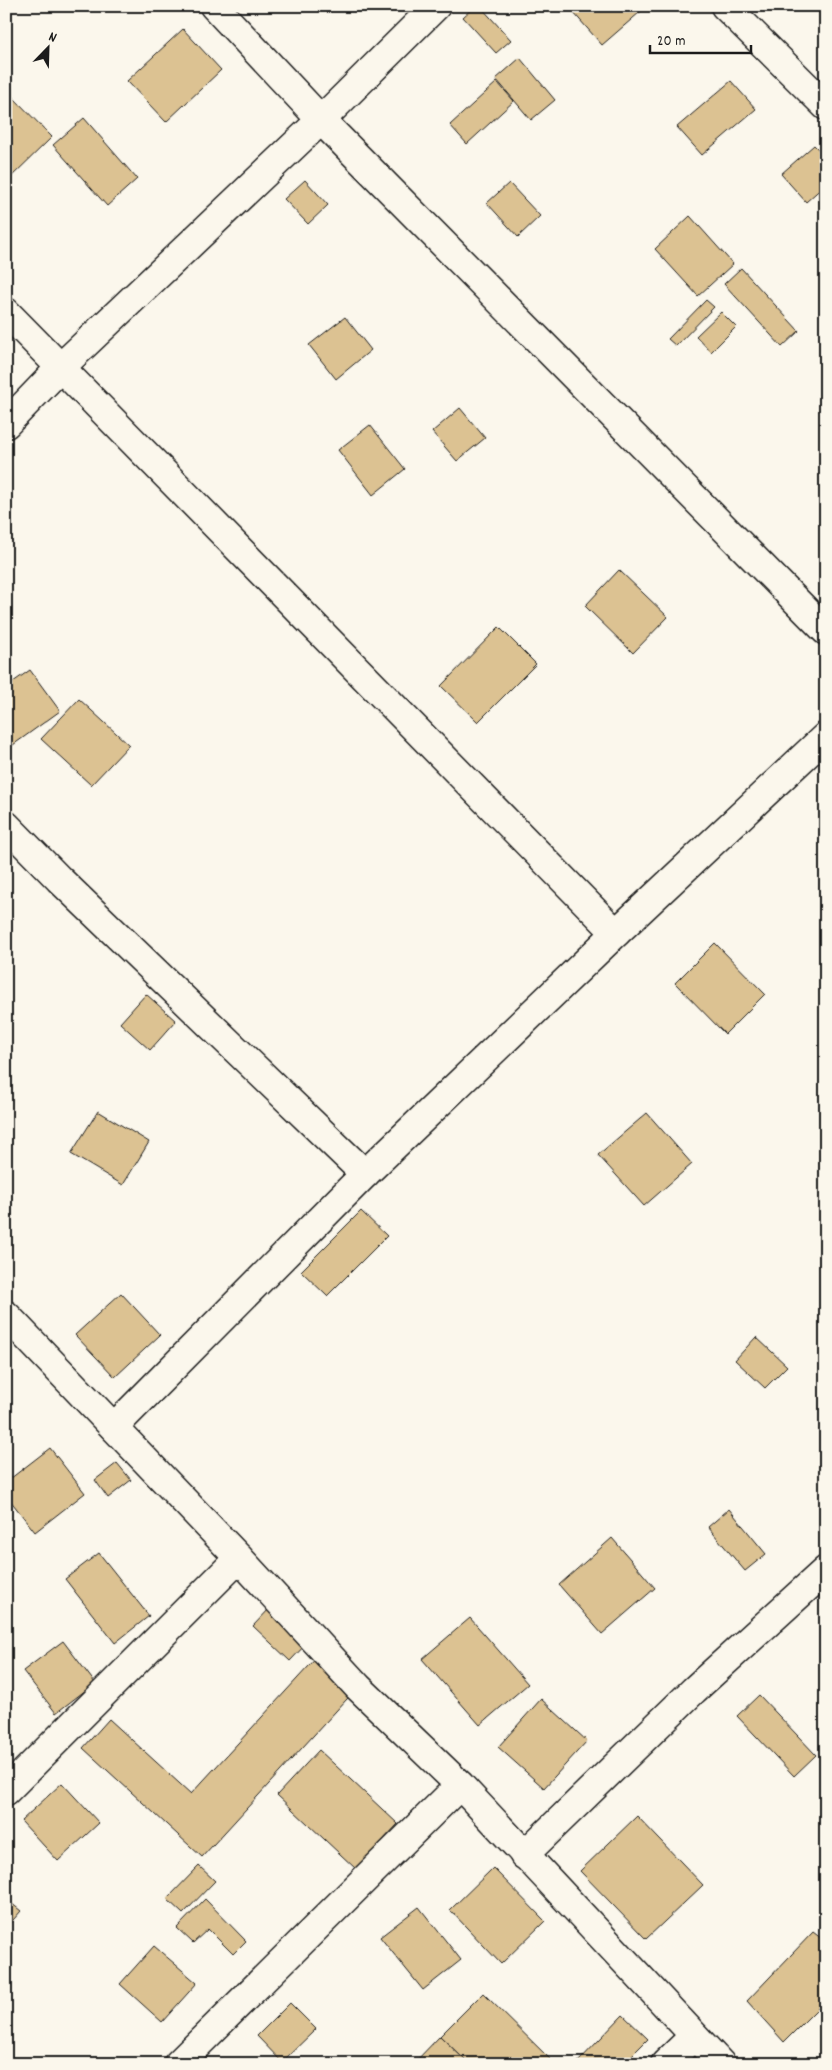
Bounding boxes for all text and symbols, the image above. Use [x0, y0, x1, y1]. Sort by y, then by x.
north arrow [22, 22, 72, 72]
scale bar [650, 22, 751, 54]
text: N [45, 27, 59, 48]
text: 20 m [657, 31, 685, 53]

